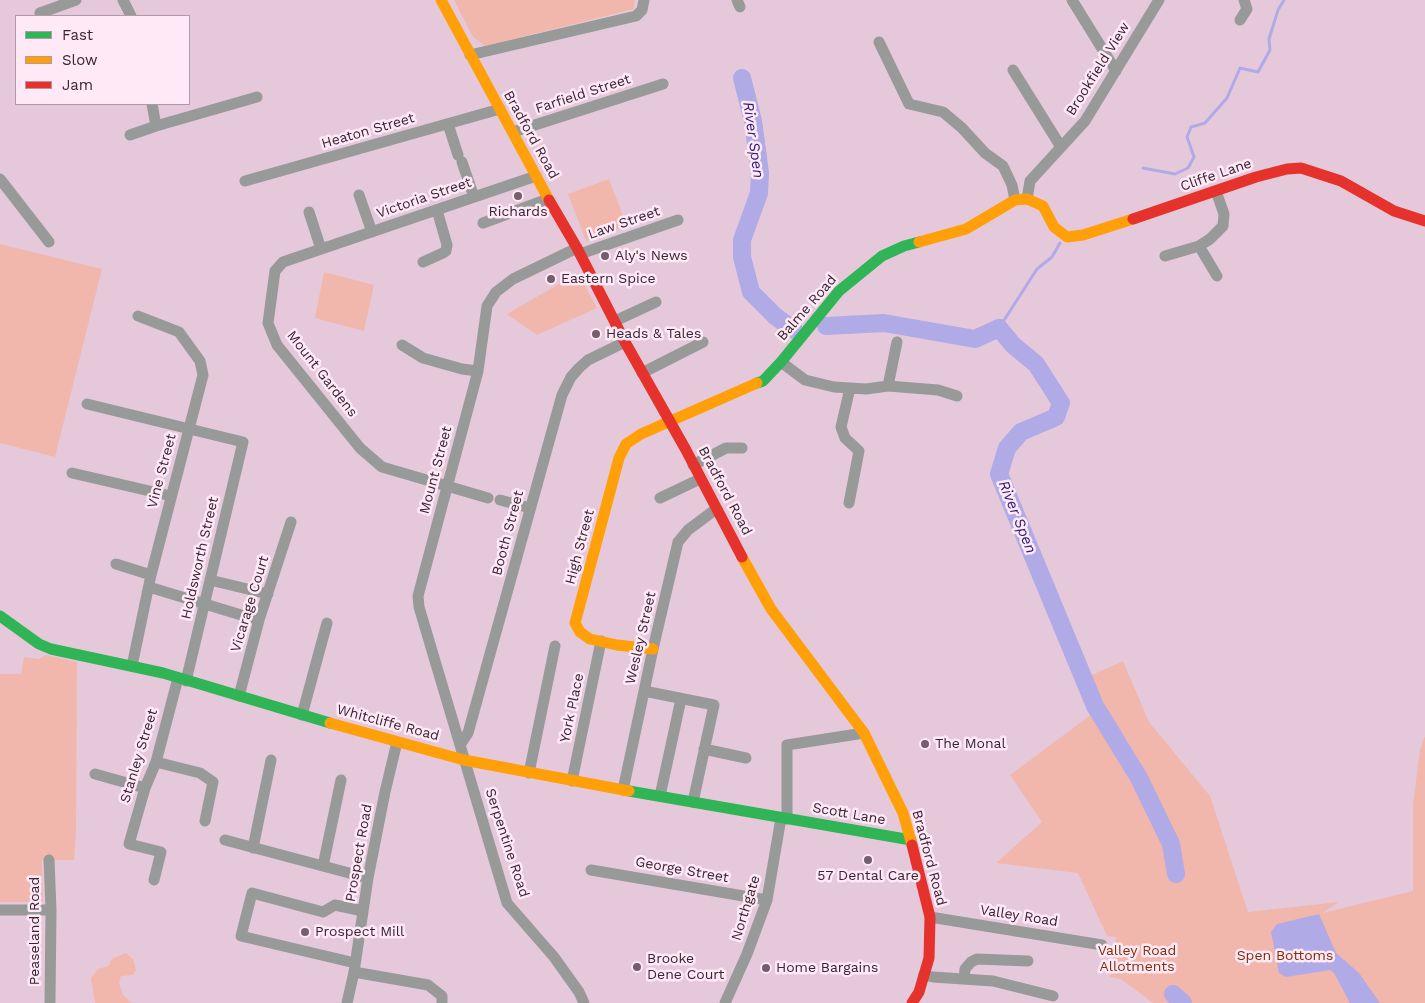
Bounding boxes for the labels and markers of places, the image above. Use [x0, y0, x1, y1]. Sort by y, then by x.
marker: Richards [512, 190, 524, 202]
place label: Richards [488, 204, 548, 220]
place label: Aly's News [615, 248, 688, 264]
marker: Aly's News [599, 250, 611, 262]
place label: Eastern Spice [561, 271, 656, 287]
marker: Eastern Spice [545, 273, 557, 285]
place label: Heads & Tales [606, 326, 701, 342]
marker: Heads & Tales [590, 328, 602, 340]
place label: The Monal [935, 736, 1006, 752]
marker: The Monal [919, 738, 931, 750]
marker: 57 Dental Care [862, 854, 874, 866]
place label: 57 Dental Care [817, 868, 919, 884]
place label: Prospect Mill [315, 924, 404, 940]
marker: Prospect Mill [299, 926, 311, 938]
place label: Brooke Dene Court [647, 951, 724, 984]
place label: Home Bargains [776, 960, 878, 976]
marker: Brooke Dene Court [631, 961, 643, 973]
marker: Home Bargains [760, 962, 772, 974]

